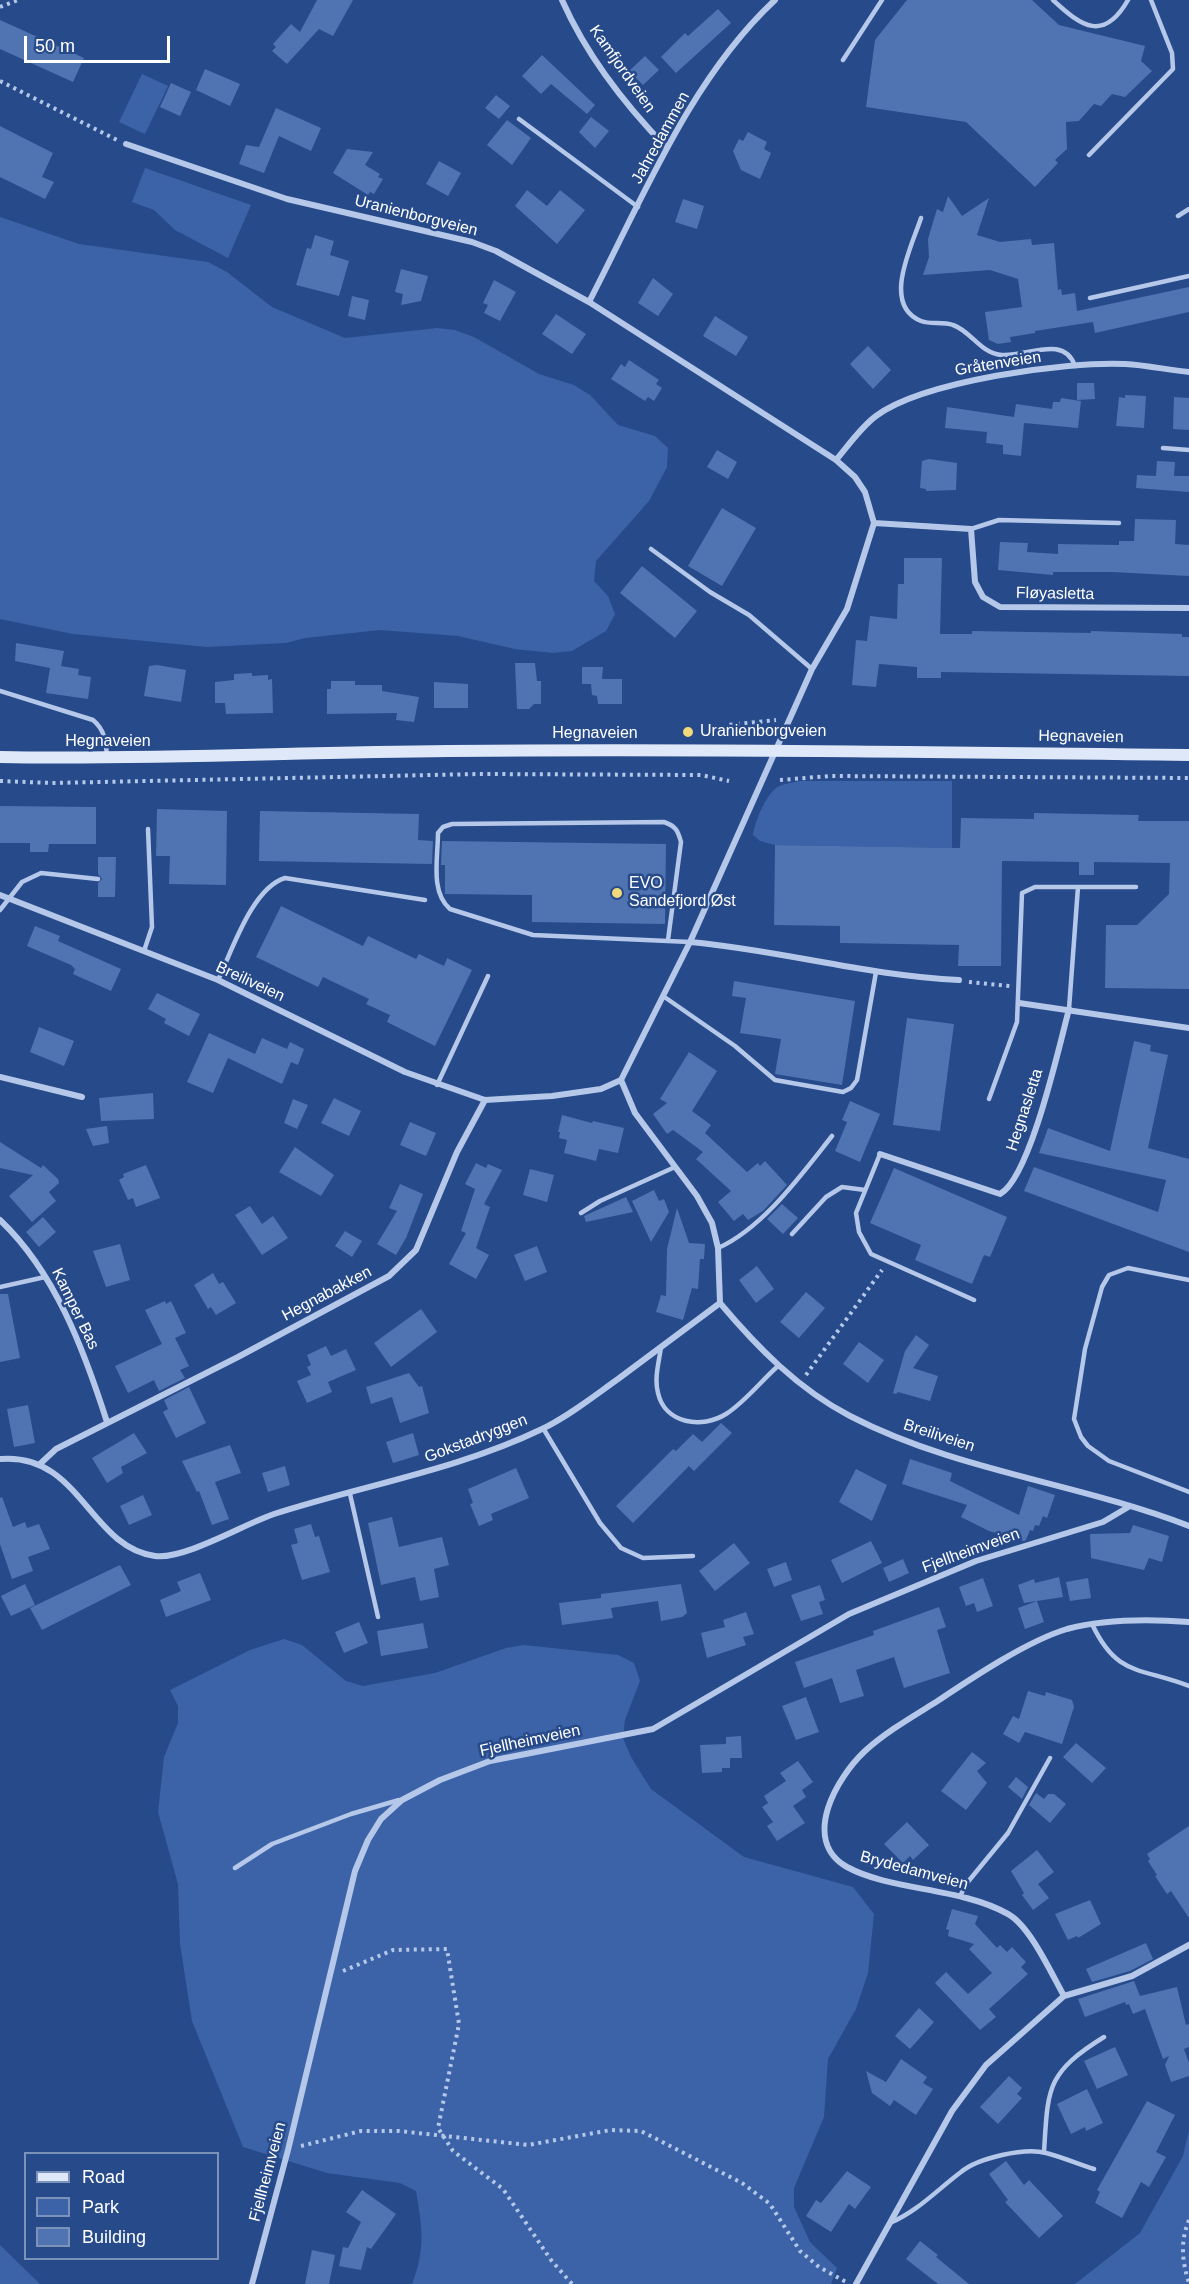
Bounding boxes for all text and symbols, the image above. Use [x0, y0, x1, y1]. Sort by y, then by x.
street label: Kamfjordveien [585, 22, 659, 116]
scale bar [27, 24, 172, 62]
text: 50 m [35, 36, 75, 56]
street label: Jahredammen [628, 89, 694, 187]
street label: Uranienborgveien [352, 191, 480, 241]
street label: Gråtenveien [953, 348, 1043, 380]
street label: Fløyasletta [1016, 584, 1094, 604]
place label: Uranienborgveien [700, 722, 826, 742]
street label: Hegnaveien [552, 724, 638, 744]
marker: Uranienborgveien [681, 725, 695, 739]
street label: Hegnaveien [1038, 727, 1124, 747]
street label: Hegnaveien [65, 732, 151, 752]
place label: EVO Sandefjord Øst [629, 874, 736, 912]
marker: EVO Sandefjord Øst [610, 886, 624, 900]
street label: Breiliveien [212, 958, 288, 1006]
street label: Hegnasletta [1003, 1066, 1047, 1154]
street label: Hegnabakken [279, 1262, 375, 1326]
street label: Kamper Bas [47, 1265, 103, 1353]
street label: Gokstadryggen [422, 1411, 530, 1467]
street label: Breiliveien [901, 1415, 977, 1457]
street label: Fjellheimveien [920, 1524, 1022, 1578]
street label: Fjellheimveien [478, 1721, 582, 1761]
street label: Brydedamveien [858, 1847, 970, 1895]
street label: Fjellheimveien [245, 2120, 291, 2224]
legend [24, 2152, 219, 2260]
text: Road [82, 2167, 125, 2187]
text: Park [82, 2197, 119, 2217]
text: Building [82, 2227, 146, 2247]

